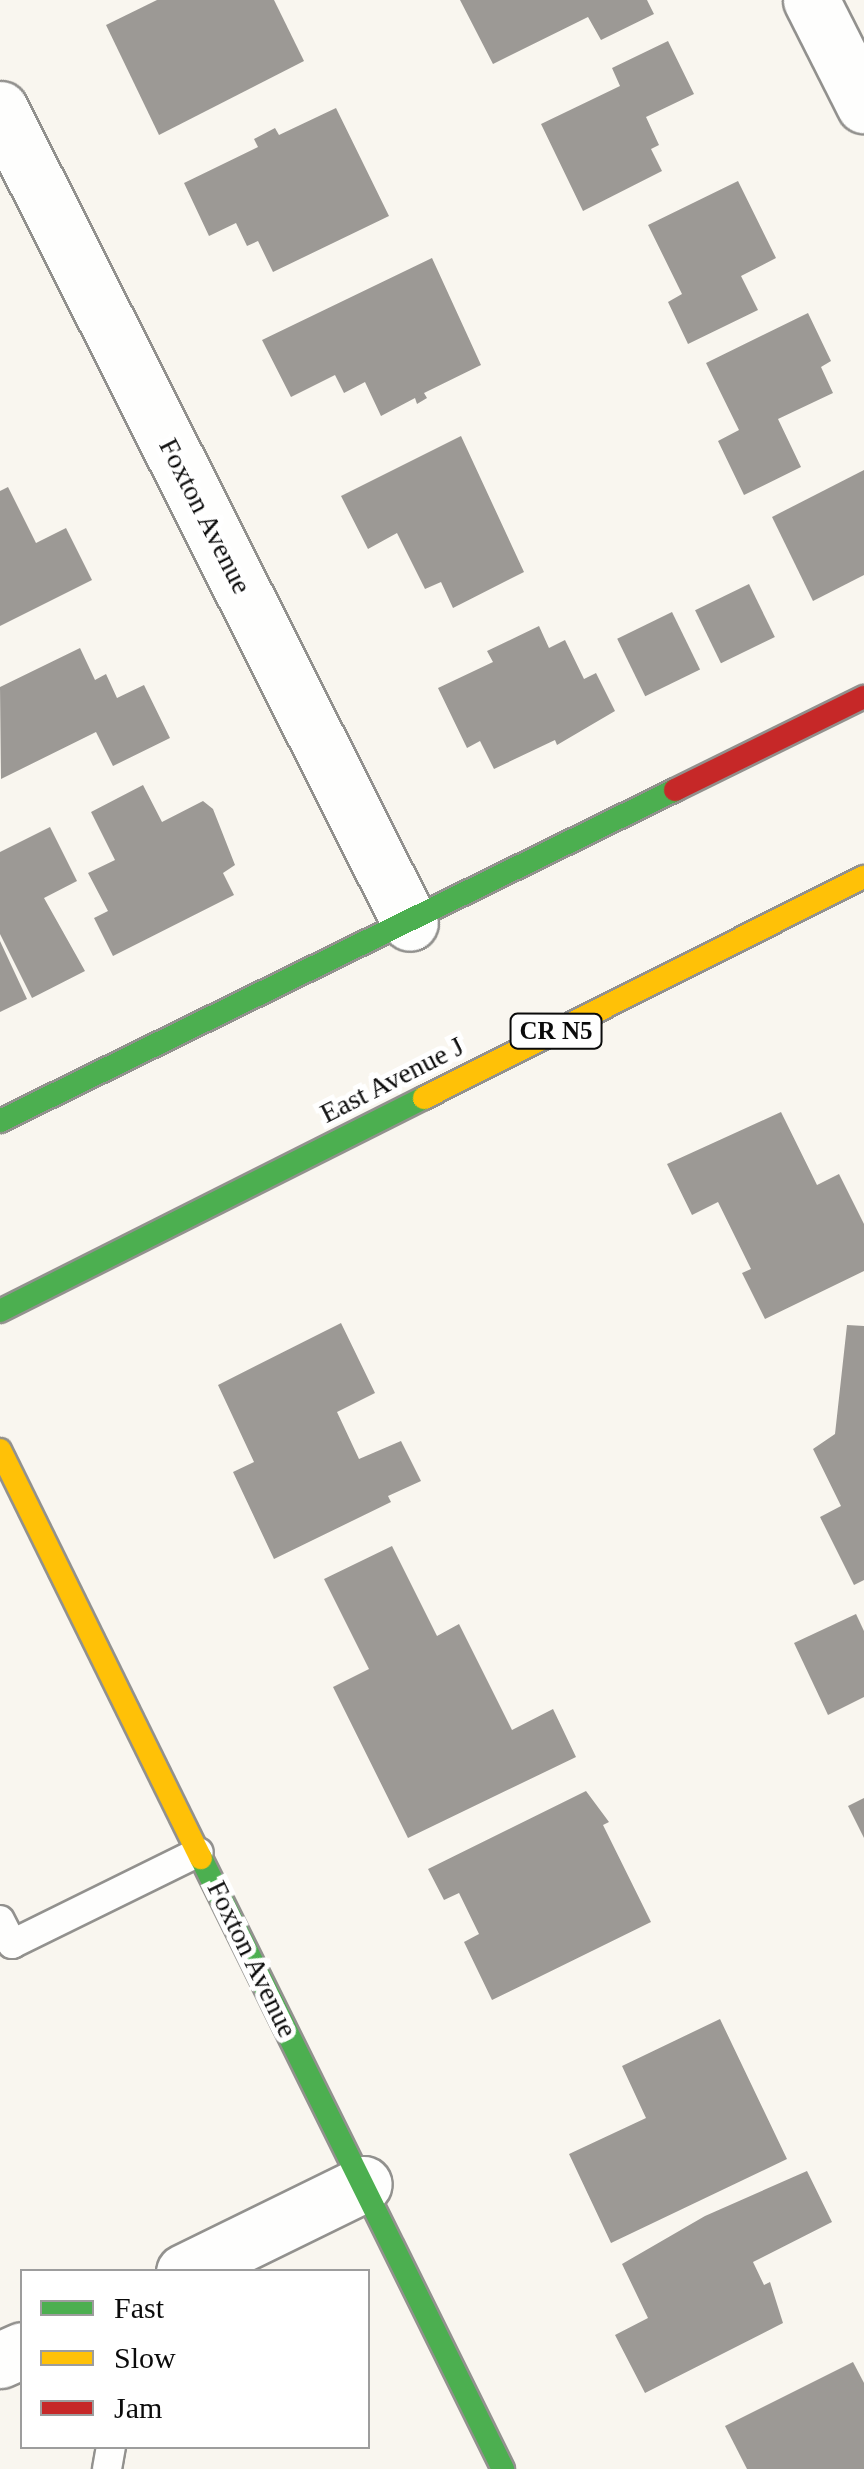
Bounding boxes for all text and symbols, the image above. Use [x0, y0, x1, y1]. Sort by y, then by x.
street label: Foxton Avenue [151, 432, 259, 600]
road number: CR N5 [508, 1011, 604, 1051]
street label: East Avenue J [314, 1029, 470, 1131]
street label: Foxton Avenue [199, 1875, 305, 2043]
legend [20, 2269, 370, 2449]
text: Fast [114, 2291, 164, 2324]
text: Slow [114, 2341, 176, 2374]
text: Jam [114, 2391, 162, 2424]

